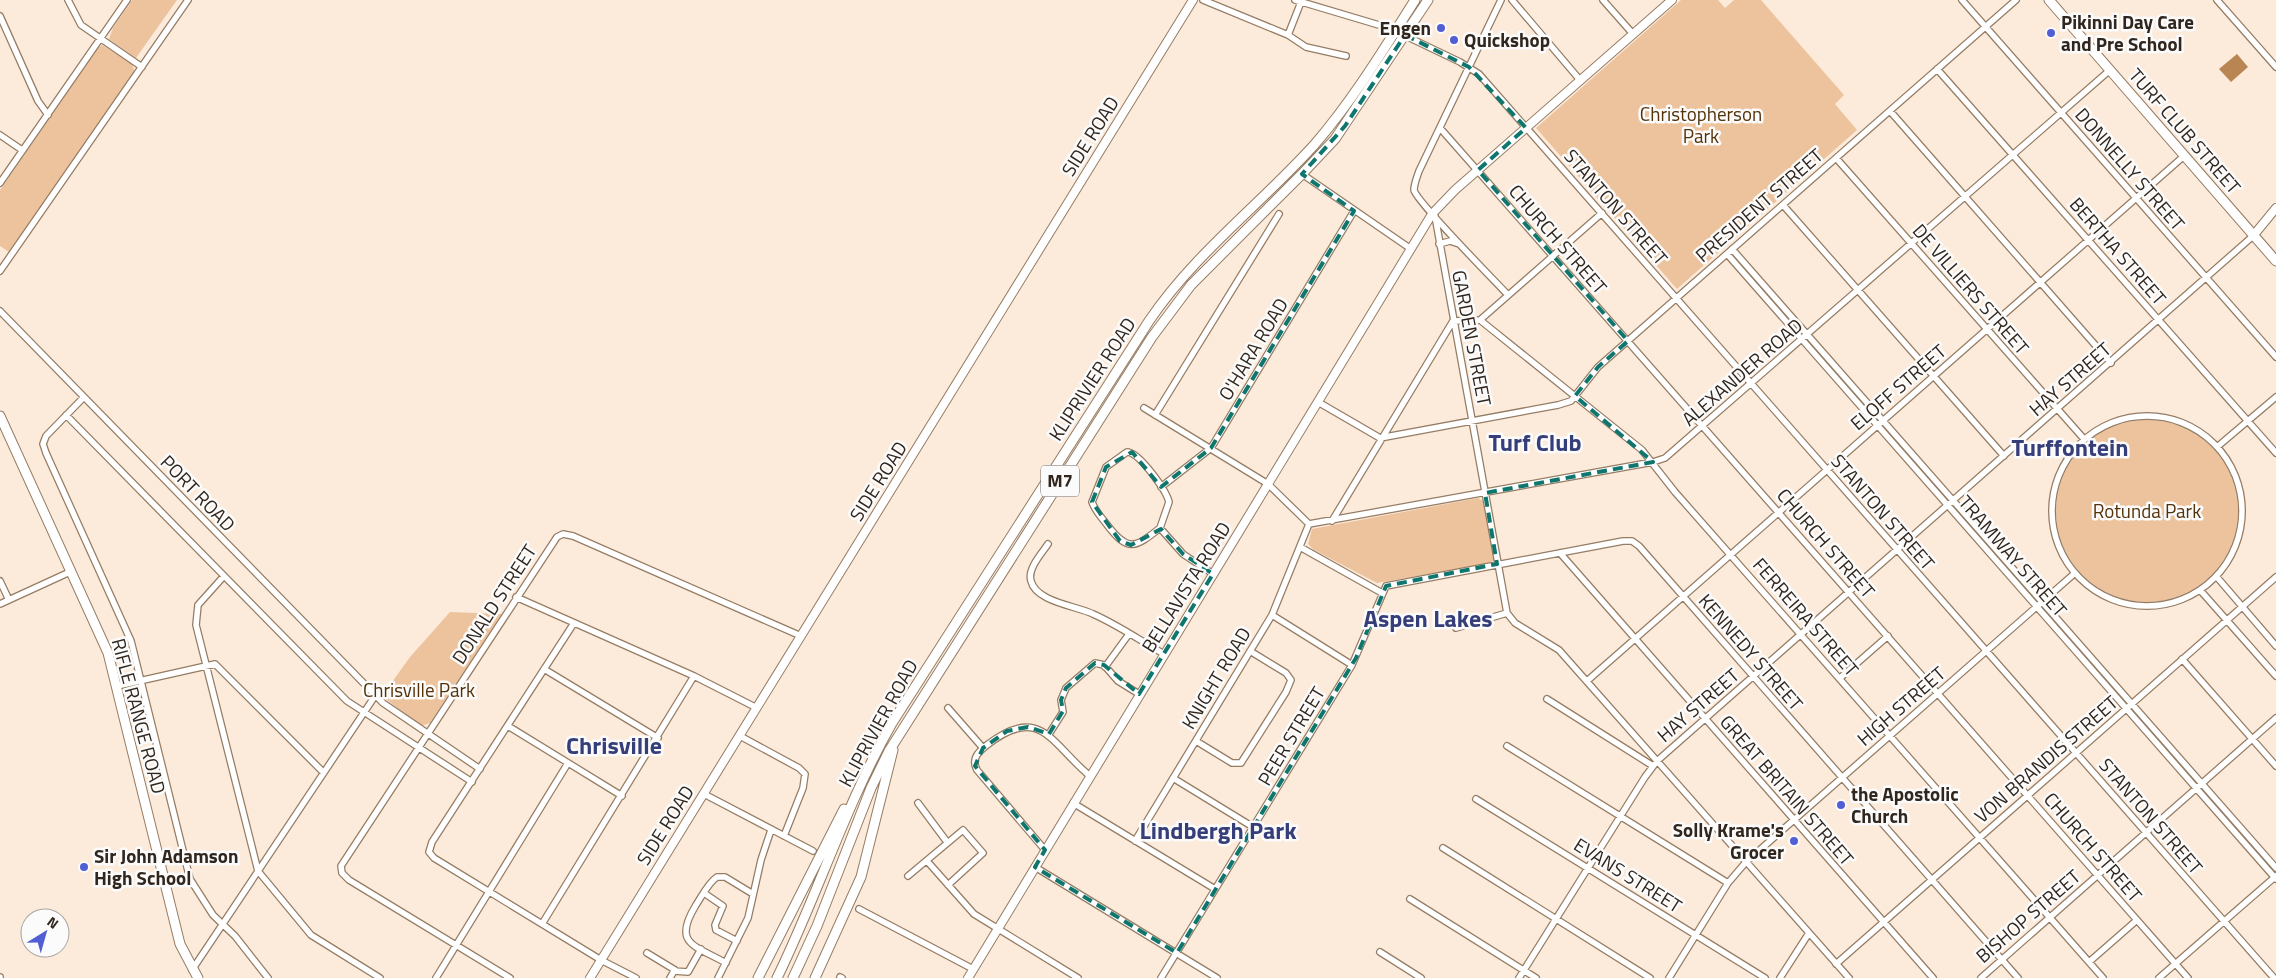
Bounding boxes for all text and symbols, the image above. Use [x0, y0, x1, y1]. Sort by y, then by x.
place label: Pikinni Day Care and Pre School [2061, 7, 2194, 58]
place label: Engen [1380, 13, 1431, 42]
marker: Engen [1435, 22, 1447, 34]
place label: Quickshop [1464, 25, 1550, 54]
marker: Pikinni Day Care and Pre School [2045, 27, 2057, 39]
marker: Quickshop [1448, 34, 1460, 46]
street label: TURF CLUB STREET [2122, 61, 2248, 200]
street label: SIDE ROAD [1054, 90, 1126, 181]
park label: Christopherson Park [1640, 99, 1762, 150]
street label: DONNELLY STREET [2069, 101, 2192, 237]
street label: PRESIDENT STREET [1688, 141, 1829, 268]
street label: STANTON STREET [1558, 142, 1675, 271]
street label: CHURCH STREET [1502, 177, 1614, 300]
street label: BERTHA STREET [2063, 190, 2174, 311]
street label: DE VILLIERS STREET [1906, 217, 2037, 361]
street label: GARDEN STREET [1445, 268, 1500, 408]
street label: O'HARA ROAD [1210, 292, 1295, 406]
street label: KLIPRIVIER ROAD [1041, 311, 1142, 446]
street label: ALEXANDER ROAD [1675, 311, 1809, 432]
street label: HAY STREET [2022, 335, 2117, 423]
street label: ELOFF STREET [1843, 337, 1952, 437]
district label: Turf Club [1488, 424, 1582, 460]
district label: Turffontein [2011, 429, 2129, 465]
street label: SIDE ROAD [842, 435, 914, 526]
street label: STANTON STREET [1825, 447, 1942, 576]
street label: PORT ROAD [154, 448, 243, 538]
road number: M7 [1041, 466, 1079, 496]
street label: CHURCH STREET [1770, 481, 1882, 604]
street label: TRAMWAY STREET [1952, 488, 2075, 623]
park label: Rotunda Park [2093, 496, 2201, 525]
street label: BELLAVISTA ROAD [1134, 516, 1237, 658]
street label: DONALD STREET [444, 538, 543, 669]
street label: FERREIRA STREET [1747, 551, 1866, 682]
street label: KENNEDY STREET [1692, 587, 1810, 717]
district label: Aspen Lakes [1364, 600, 1492, 636]
street label: KNIGHT ROAD [1174, 621, 1258, 734]
street label: RIFLE RANGE ROAD [105, 635, 174, 797]
street label: KLIPRIVIER ROAD [830, 654, 925, 792]
street label: HIGH STREET [1850, 659, 1951, 752]
street label: HAY STREET [1650, 661, 1745, 749]
park label: Chrisville Park [363, 675, 475, 704]
street label: PEER STREET [1250, 681, 1332, 791]
street label: VON BRANDIS STREET [1967, 688, 2124, 829]
street label: GREAT BRITAIN STREET [1714, 708, 1861, 872]
district label: Chrisville [566, 727, 662, 763]
street label: STANTON STREET [2093, 751, 2210, 880]
street label: SIDE ROAD [629, 779, 701, 870]
place label: the Apostolic Church [1851, 779, 1959, 830]
street label: CHURCH STREET [2037, 785, 2149, 908]
marker: the Apostolic Church [1835, 799, 1847, 811]
district label: Lindbergh Park [1139, 812, 1297, 848]
place label: Solly Krame's Grocer [1673, 815, 1784, 866]
street label: EVANS STREET [1569, 830, 1688, 919]
marker: Solly Krame's Grocer [1788, 835, 1800, 847]
place label: Sir John Adamson High School [94, 841, 238, 892]
marker: Sir John Adamson High School [78, 861, 90, 873]
street label: BISHOP STREET [1969, 862, 2086, 969]
north arrow [20, 908, 70, 958]
text: N [43, 911, 63, 934]

